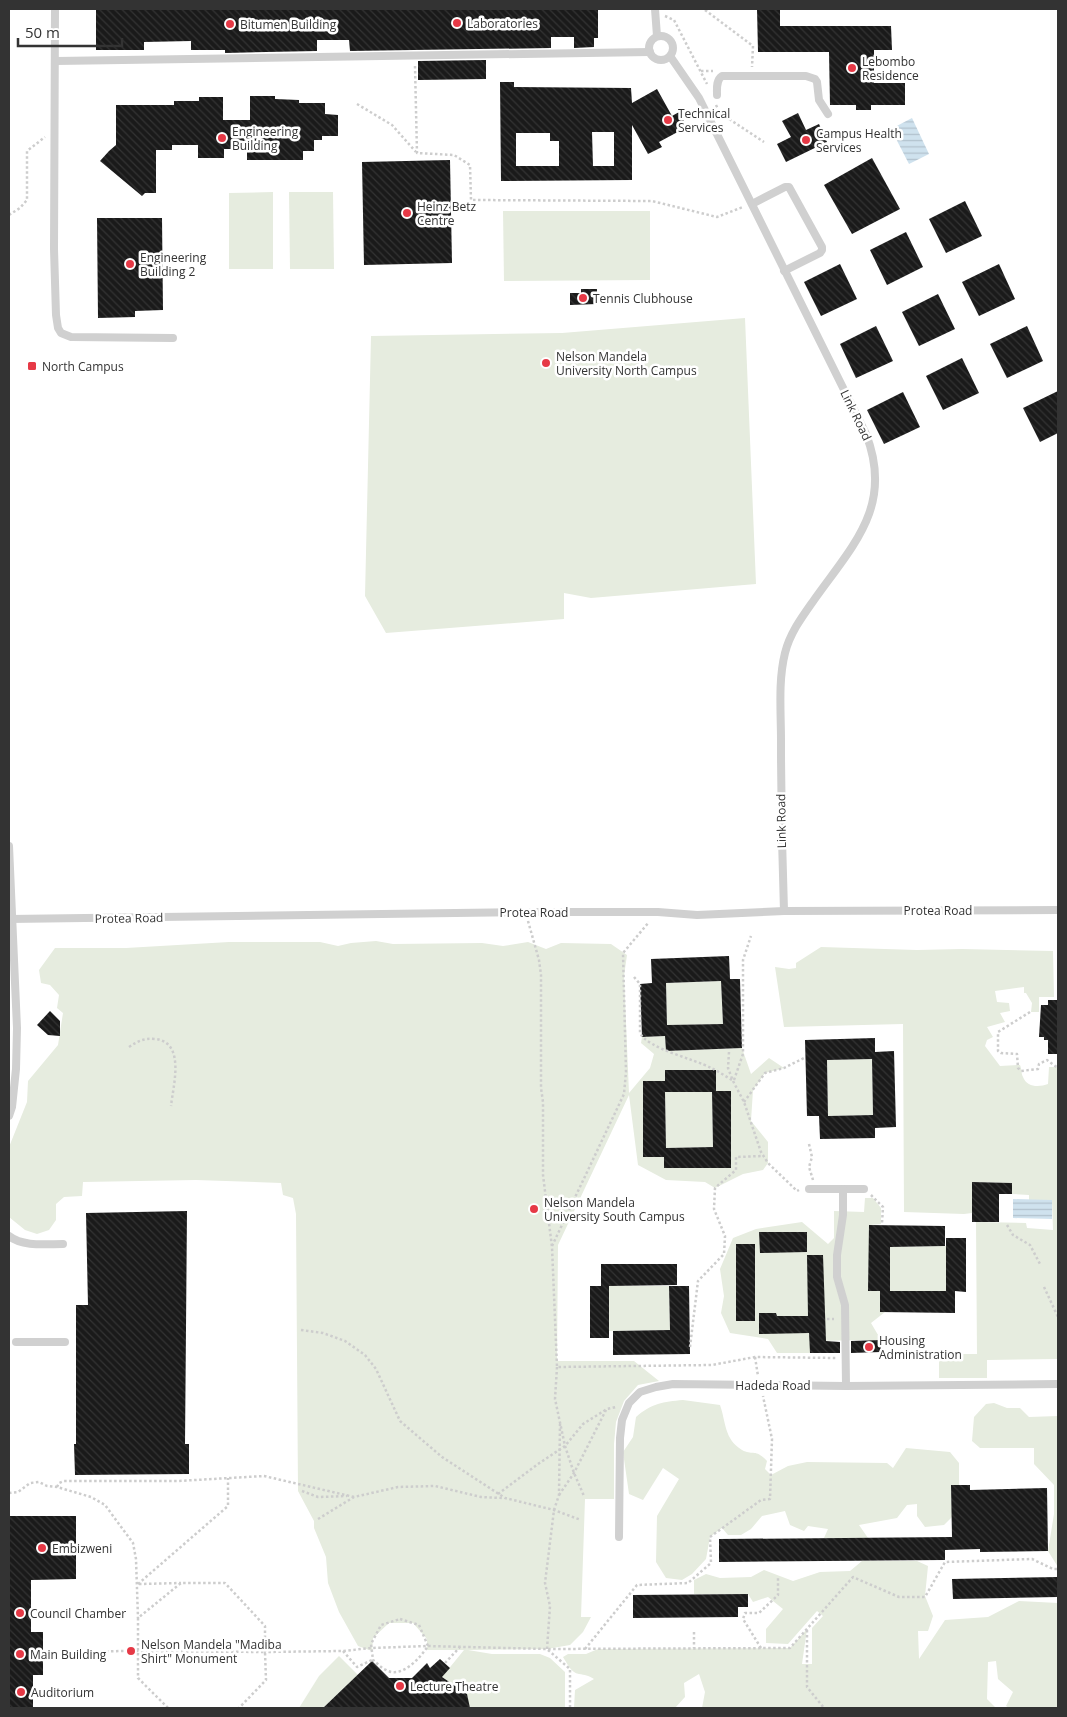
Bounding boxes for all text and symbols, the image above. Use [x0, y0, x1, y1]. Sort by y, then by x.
scale bar [18, 15, 121, 47]
place label: Laboratories [467, 15, 538, 32]
place label: Bitumen Building [240, 16, 337, 33]
marker: Laboratories [451, 17, 463, 29]
marker: Bitumen Building [224, 18, 236, 30]
text: 50 m [25, 22, 60, 42]
place label: Lebombo Residence [862, 53, 919, 84]
marker: Lebombo Residence [846, 62, 858, 74]
place label: Technical Services [678, 105, 730, 136]
marker: Technical Services [662, 114, 674, 126]
place label: Engineering Building [232, 123, 299, 154]
place label: Campus Health Services [816, 125, 902, 156]
marker: Engineering Building [216, 132, 228, 144]
marker: Campus Health Services [800, 134, 812, 146]
place label: Heinz Betz Centre [417, 198, 476, 229]
marker: Heinz Betz Centre [401, 207, 413, 219]
place label: Engineering Building 2 [140, 249, 207, 280]
marker: Engineering Building 2 [124, 258, 136, 270]
place label: Tennis Clubhouse [593, 290, 693, 307]
marker: Tennis Clubhouse [577, 292, 589, 304]
place label: Nelson Mandela University North Campus [556, 348, 697, 379]
marker: Nelson Mandela University North Campus [540, 357, 552, 369]
place label: North Campus [42, 358, 124, 375]
marker: North Campus [26, 360, 38, 372]
street label: Link Road [836, 387, 876, 443]
street label: Link Road [772, 793, 790, 849]
street label: Protea Road [904, 902, 972, 919]
street label: Protea Road [500, 904, 568, 921]
street label: Protea Road [94, 909, 164, 927]
place label: Nelson Mandela University South Campus [544, 1194, 685, 1225]
marker: Nelson Mandela University South Campus [528, 1203, 540, 1215]
place label: Housing Administration [879, 1332, 962, 1363]
marker: Housing Administration [863, 1341, 875, 1353]
street label: Hadeda Road [735, 1377, 811, 1394]
place label: Embizweni [52, 1540, 112, 1557]
marker: Embizweni [36, 1542, 48, 1554]
place label: Council Chamber [30, 1605, 126, 1622]
marker: Council Chamber [14, 1607, 26, 1619]
place label: Nelson Mandela "Madiba Shirt" Monument [141, 1636, 282, 1667]
marker: Nelson Mandela "Madiba Shirt" Monument [125, 1645, 137, 1657]
place label: Main Building [30, 1646, 107, 1663]
marker: Main Building [14, 1648, 26, 1660]
place label: Lecture Theatre [410, 1678, 499, 1695]
marker: Lecture Theatre [394, 1680, 406, 1692]
place label: Auditorium [31, 1684, 94, 1701]
marker: Auditorium [15, 1686, 27, 1698]

